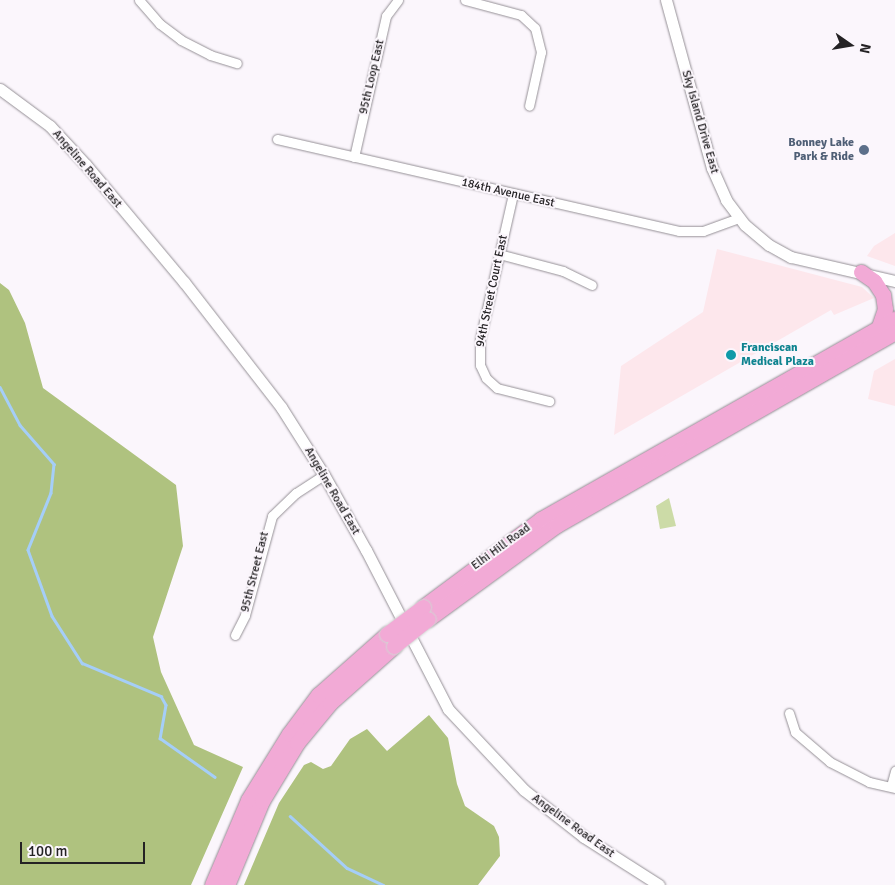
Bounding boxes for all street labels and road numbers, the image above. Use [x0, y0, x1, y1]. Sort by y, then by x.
street label: 95th Loop East [356, 38, 388, 116]
street label: Sky Island Drive East [678, 69, 722, 175]
street label: Angeline Road East [49, 127, 125, 211]
street label: 184th Avenue East [460, 175, 556, 211]
street label: 94th Street Court East [473, 234, 511, 348]
street label: Angeline Road East [301, 445, 363, 537]
street label: Elhi Hill Road [469, 521, 533, 573]
street label: 95th Street East [238, 530, 272, 614]
street label: Angeline Road East [529, 791, 617, 861]

